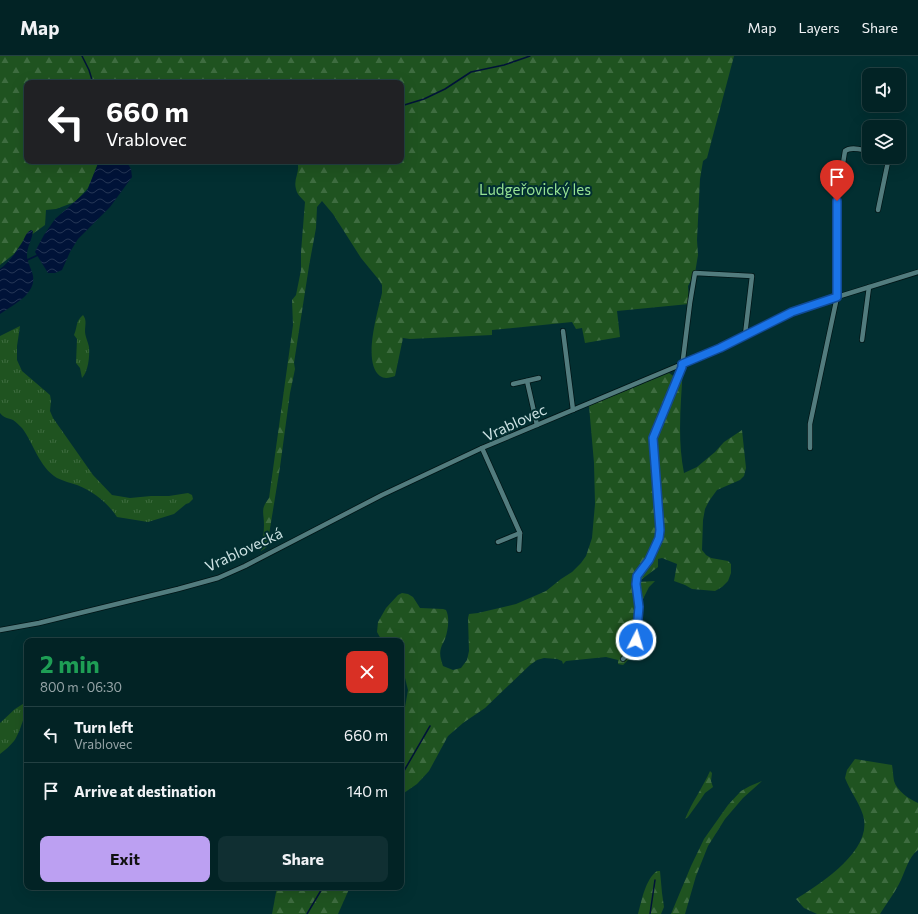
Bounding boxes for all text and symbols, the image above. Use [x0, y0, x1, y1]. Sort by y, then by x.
text: Map [20, 16, 59, 39]
text: Map [748, 19, 776, 36]
text: Layers [798, 19, 840, 36]
text: Share [862, 19, 898, 36]
map controls [862, 68, 906, 164]
button: sound [862, 68, 906, 112]
text: 660 m [106, 94, 189, 128]
icon: left [40, 96, 92, 148]
button: layers [862, 120, 906, 164]
text: Vrablovec [106, 128, 187, 150]
pin [820, 160, 854, 201]
icon: arrive [826, 166, 848, 188]
park label: Ludgeřovický les [479, 180, 591, 198]
street label: Vrablovec [480, 400, 549, 444]
street label: Vrablovecká [202, 523, 285, 575]
position arrow [615, 619, 657, 661]
text: 2 min [40, 649, 100, 678]
button: close [346, 651, 388, 693]
text: 800 m · 06:30 [40, 679, 122, 695]
text: Turn left [74, 718, 133, 736]
icon: left [40, 724, 62, 746]
text: 660 m [344, 726, 388, 744]
text: Vrablovec [74, 736, 132, 752]
icon: arrive [40, 780, 62, 802]
text: Arrive at destination [74, 782, 216, 800]
text: 140 m [347, 782, 388, 800]
button: Exit [40, 836, 210, 882]
button: Share [218, 836, 388, 882]

